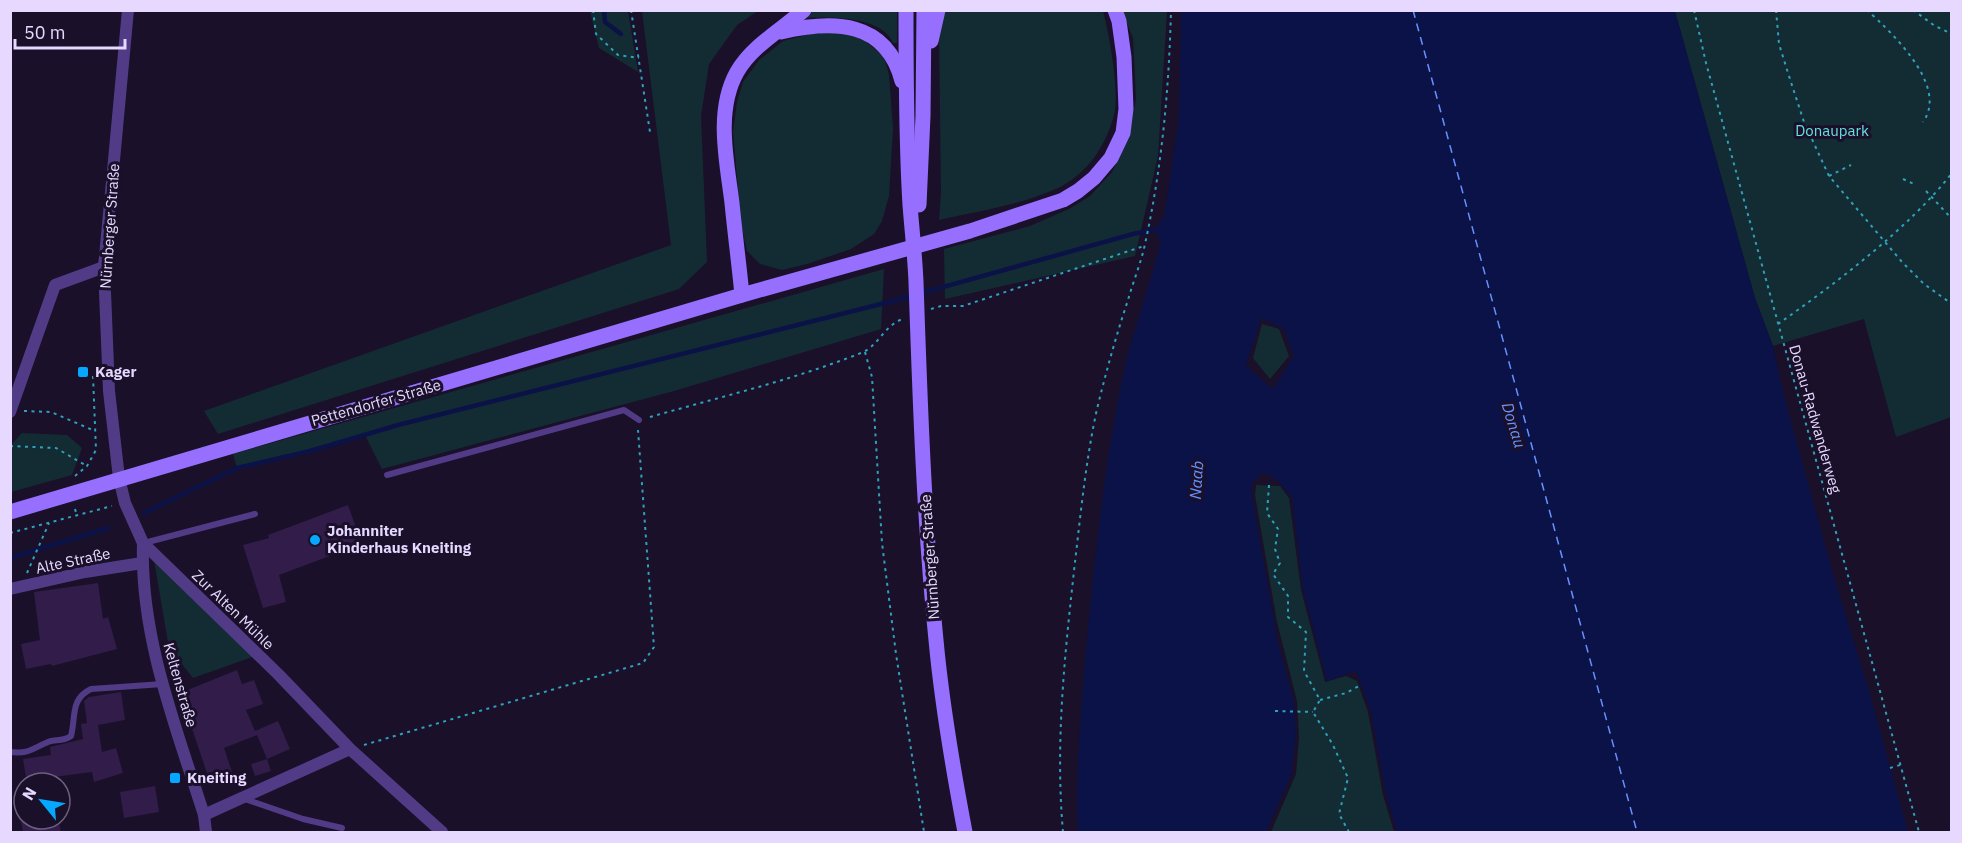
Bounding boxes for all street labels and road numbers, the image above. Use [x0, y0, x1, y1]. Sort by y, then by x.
street label: Nürnberger Straße [96, 163, 123, 289]
street label: Donau-Radwanderweg [1785, 342, 1846, 495]
street label: Pettendorfer Straße [309, 375, 443, 430]
street label: Nürnberger Straße [916, 494, 943, 620]
street label: Alte Straße [34, 543, 112, 578]
street label: Zur Alten Mühle [188, 566, 278, 654]
street label: Keltenstraße [159, 640, 202, 729]

